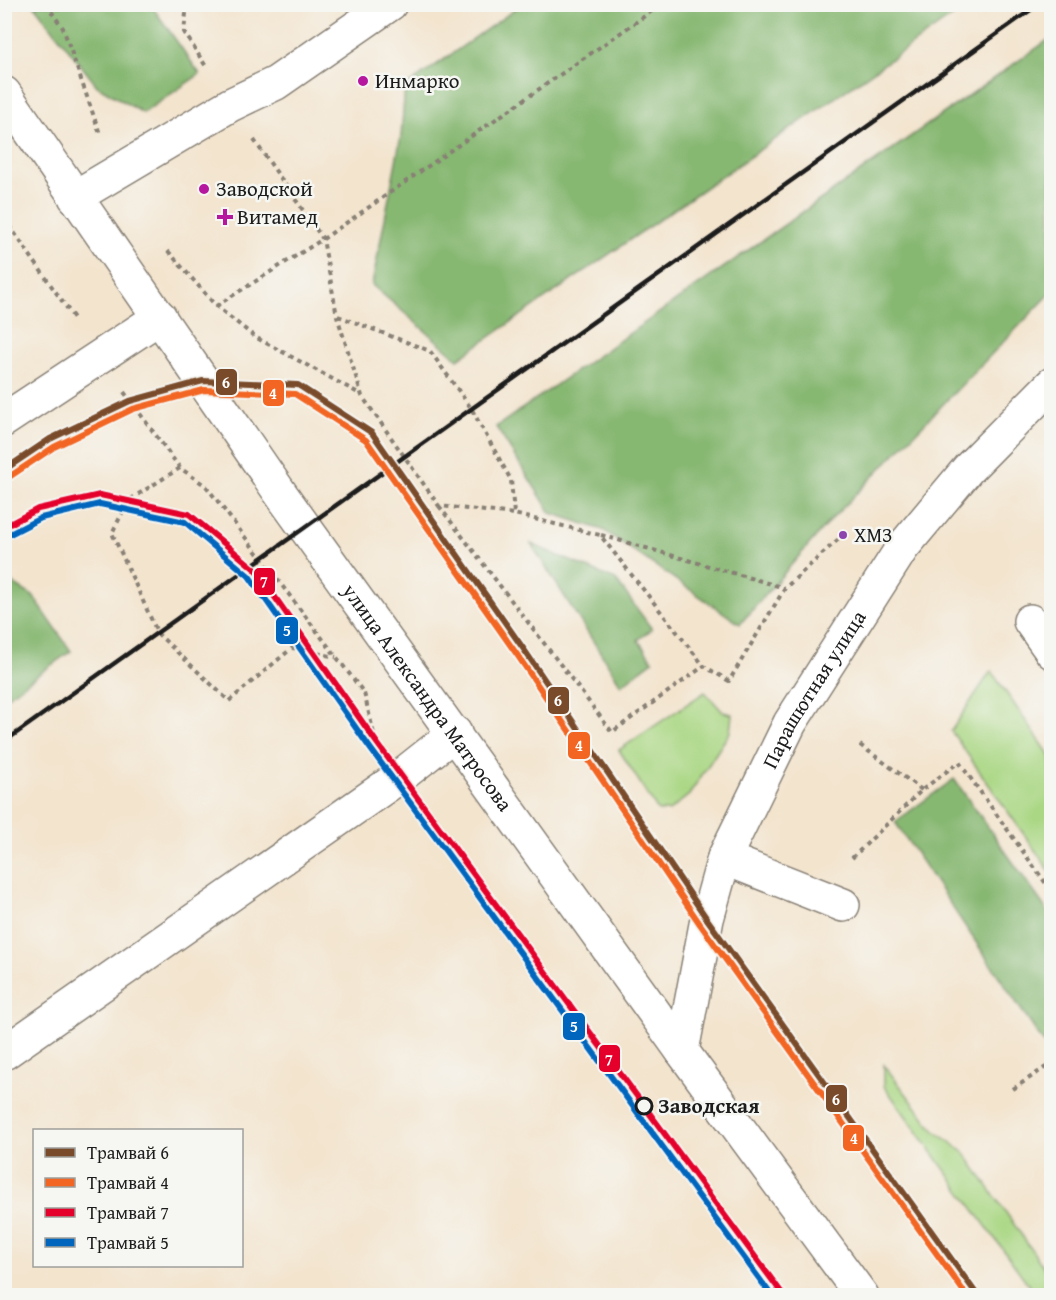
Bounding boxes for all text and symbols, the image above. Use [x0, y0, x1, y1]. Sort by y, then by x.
place label: Инмарко [375, 65, 459, 96]
marker: Инмарко [356, 74, 370, 88]
place label: Заводской [216, 173, 313, 204]
marker: Заводской [197, 182, 211, 196]
place label: Витамед [237, 201, 318, 232]
marker: Витамед [218, 210, 232, 224]
line badge: 6 [215, 368, 238, 396]
text: 6 [222, 370, 230, 394]
line badge: 4 [262, 379, 285, 407]
text: 4 [269, 381, 277, 405]
place label: ХМЗ [854, 520, 892, 549]
marker: ХМЗ [837, 529, 849, 541]
line badge: 7 [253, 567, 276, 596]
text: 7 [260, 569, 268, 593]
street label: улица Александра Матросова [334, 576, 521, 818]
street label: Парашютная улица [754, 604, 873, 774]
line badge: 5 [275, 616, 299, 645]
text: 5 [283, 618, 291, 642]
line badge: 6 [547, 686, 570, 715]
text: 6 [554, 688, 562, 712]
line badge: 4 [567, 731, 591, 760]
text: 4 [575, 733, 583, 757]
line badge: 5 [562, 1012, 586, 1041]
text: 5 [570, 1014, 578, 1038]
line badge: 7 [598, 1044, 621, 1073]
text: 7 [605, 1047, 613, 1071]
line badge: 6 [825, 1084, 848, 1113]
text: 6 [832, 1087, 840, 1111]
place label: Заводская [658, 1090, 759, 1121]
marker: Заводская [635, 1097, 653, 1115]
line badge: 4 [842, 1124, 865, 1152]
text: 4 [850, 1126, 858, 1150]
legend [33, 1129, 243, 1267]
text: Трамвай 6 [87, 1139, 169, 1166]
text: Трамвай 4 [87, 1169, 169, 1196]
text: Трамвай 7 [87, 1199, 169, 1226]
text: Трамвай 5 [87, 1229, 169, 1256]

